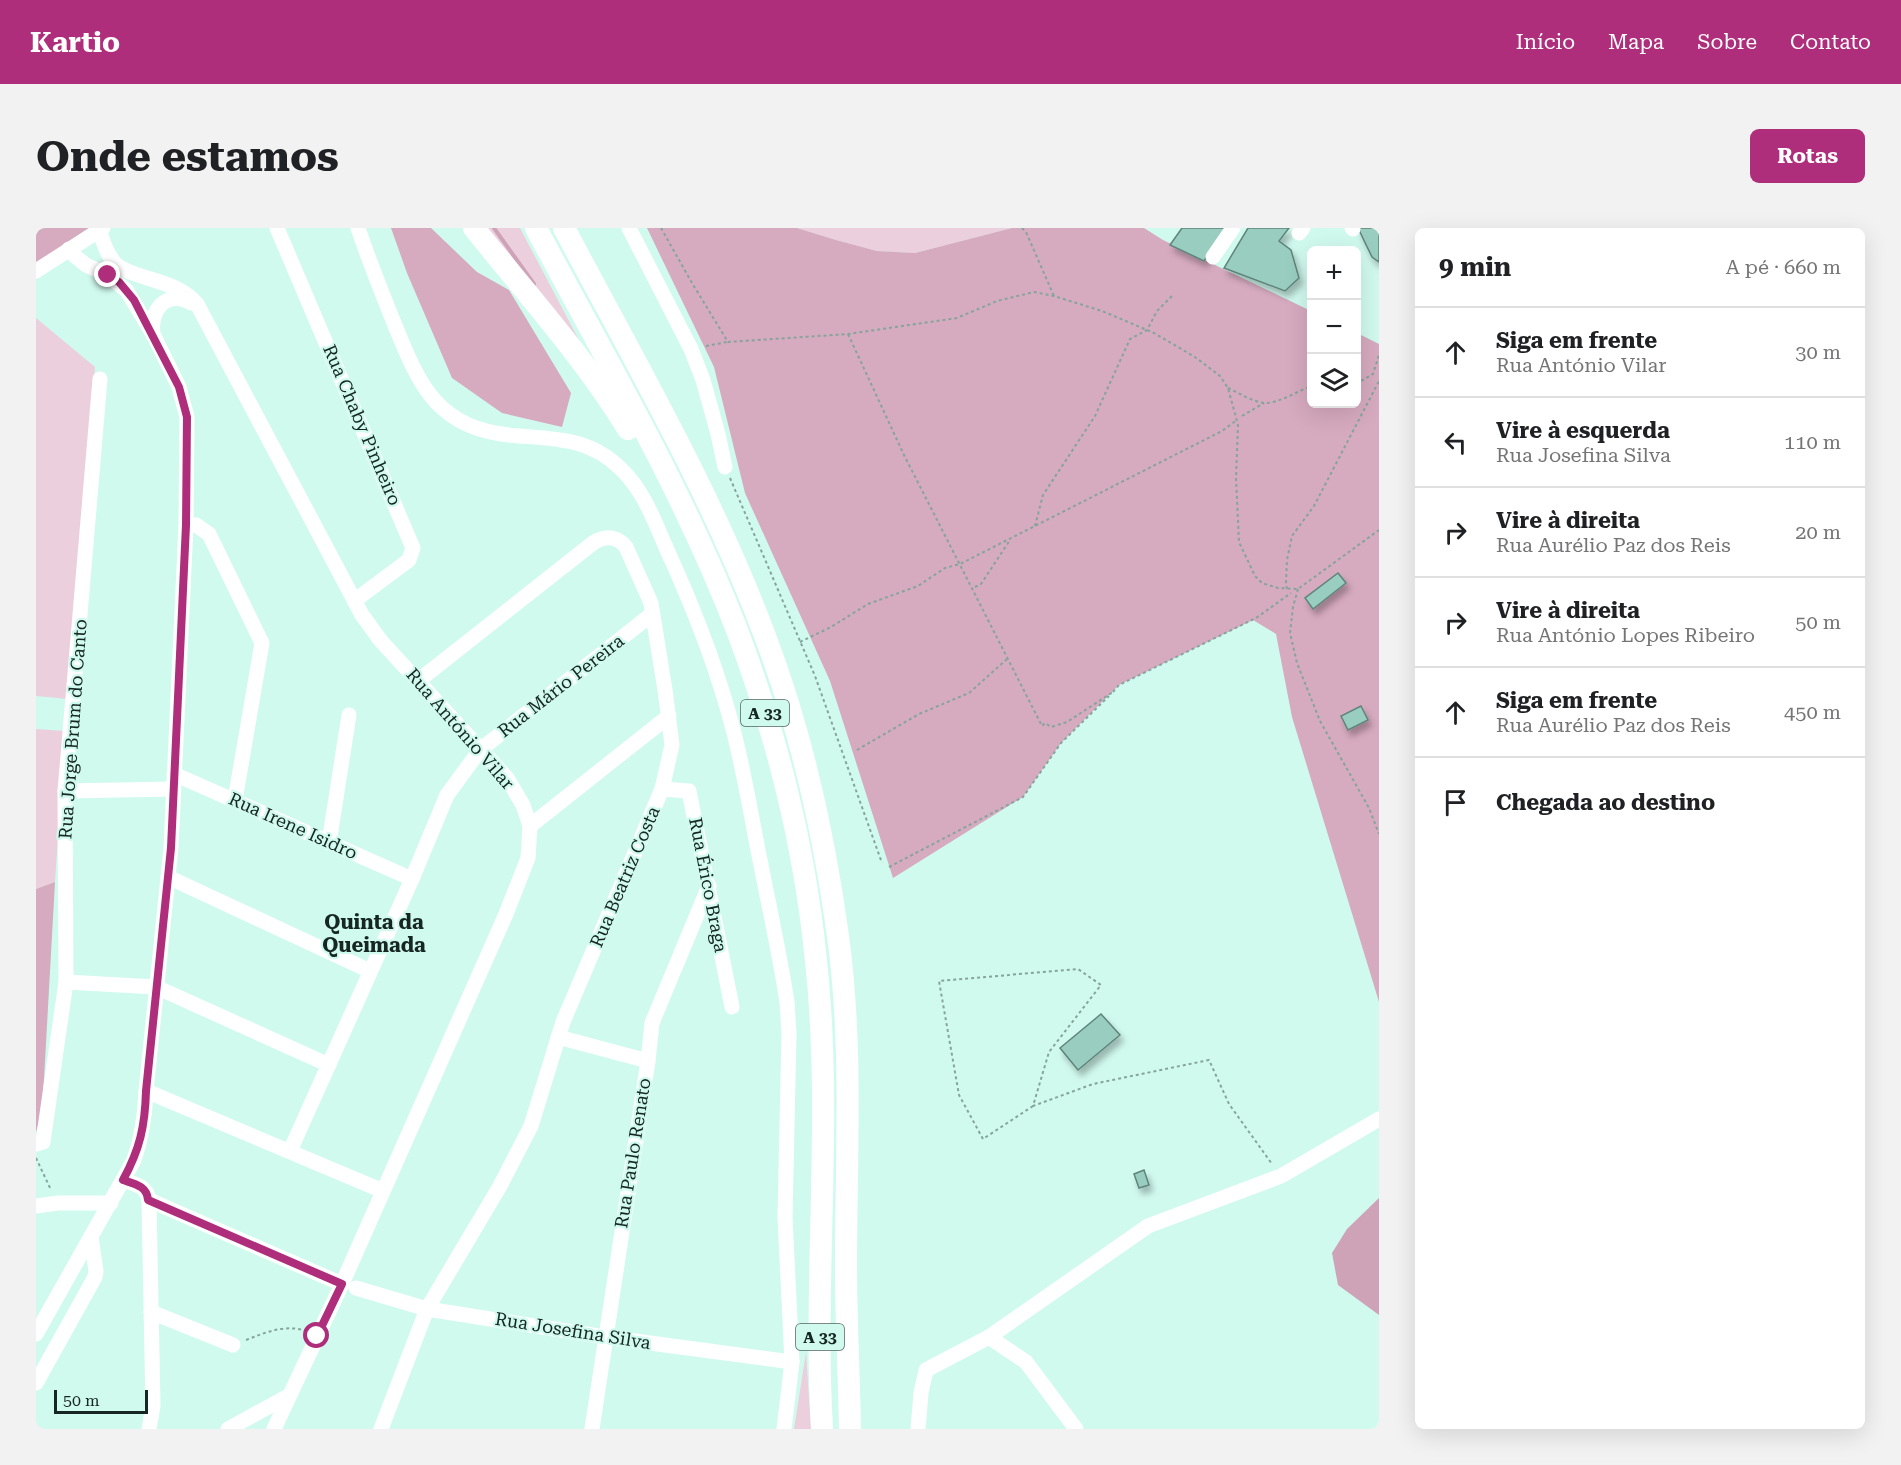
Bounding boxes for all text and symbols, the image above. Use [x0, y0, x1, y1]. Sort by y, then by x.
text: Kartio [30, 26, 120, 59]
text: Início [1516, 30, 1575, 54]
text: Mapa [1608, 30, 1664, 54]
text: Sobre [1697, 30, 1757, 54]
text: Contato [1790, 30, 1871, 54]
button: Rotas [1750, 129, 1865, 183]
text: Onde estamos [36, 132, 339, 181]
map controls [1307, 246, 1361, 408]
button: + [1307, 246, 1361, 300]
text: 9 min [1439, 252, 1511, 282]
text: A pé · 660 m [1726, 255, 1841, 279]
route end [94, 261, 120, 287]
button: − [1307, 300, 1361, 354]
text: Siga em frente [1496, 328, 1657, 353]
icon: ahead [1439, 336, 1472, 369]
text: 30 m [1795, 340, 1841, 364]
street label: Rua Chaby Pinheiro [319, 341, 406, 508]
text: Rua António Vilar [1496, 353, 1667, 377]
button: layers [1307, 354, 1361, 408]
text: Vire à esquerda [1496, 418, 1670, 443]
icon: left [1439, 426, 1472, 459]
text: 110 m [1784, 430, 1841, 454]
text: Rua Josefina Silva [1496, 443, 1671, 467]
text: Vire à direita [1496, 508, 1640, 533]
icon: right [1439, 516, 1472, 549]
text: 20 m [1795, 520, 1841, 544]
text: Rua Aurélio Paz dos Reis [1496, 533, 1731, 557]
text: Vire à direita [1496, 598, 1640, 623]
icon: right [1439, 606, 1472, 639]
text: 50 m [1795, 610, 1841, 634]
street label: Rua Jorge Brum do Canto [54, 618, 91, 840]
text: Rua António Lopes Ribeiro [1496, 623, 1755, 647]
street label: Rua Mário Pereira [494, 630, 628, 741]
street label: Rua António Vilar [402, 664, 519, 793]
text: Siga em frente [1496, 688, 1657, 713]
icon: ahead [1439, 696, 1472, 729]
road number: A 33 [741, 700, 789, 726]
text: 450 m [1784, 700, 1841, 724]
text: Rua Aurélio Paz dos Reis [1496, 713, 1731, 737]
icon: arrive [1439, 786, 1472, 819]
street label: Rua Irene Isidro [226, 788, 361, 863]
text: Chegada ao destino [1496, 790, 1715, 815]
street label: Rua Beatriz Costa [585, 803, 664, 950]
street label: Rua Érico Braga [685, 816, 732, 954]
district label: Quinta da Queimada [322, 910, 426, 957]
street label: Rua Paulo Renato [610, 1076, 655, 1230]
street label: Rua Josefina Silva [494, 1308, 653, 1353]
route start [303, 1322, 329, 1348]
road number: A 33 [796, 1324, 844, 1350]
scale bar [54, 1387, 148, 1414]
text: 50 m [63, 1391, 100, 1410]

